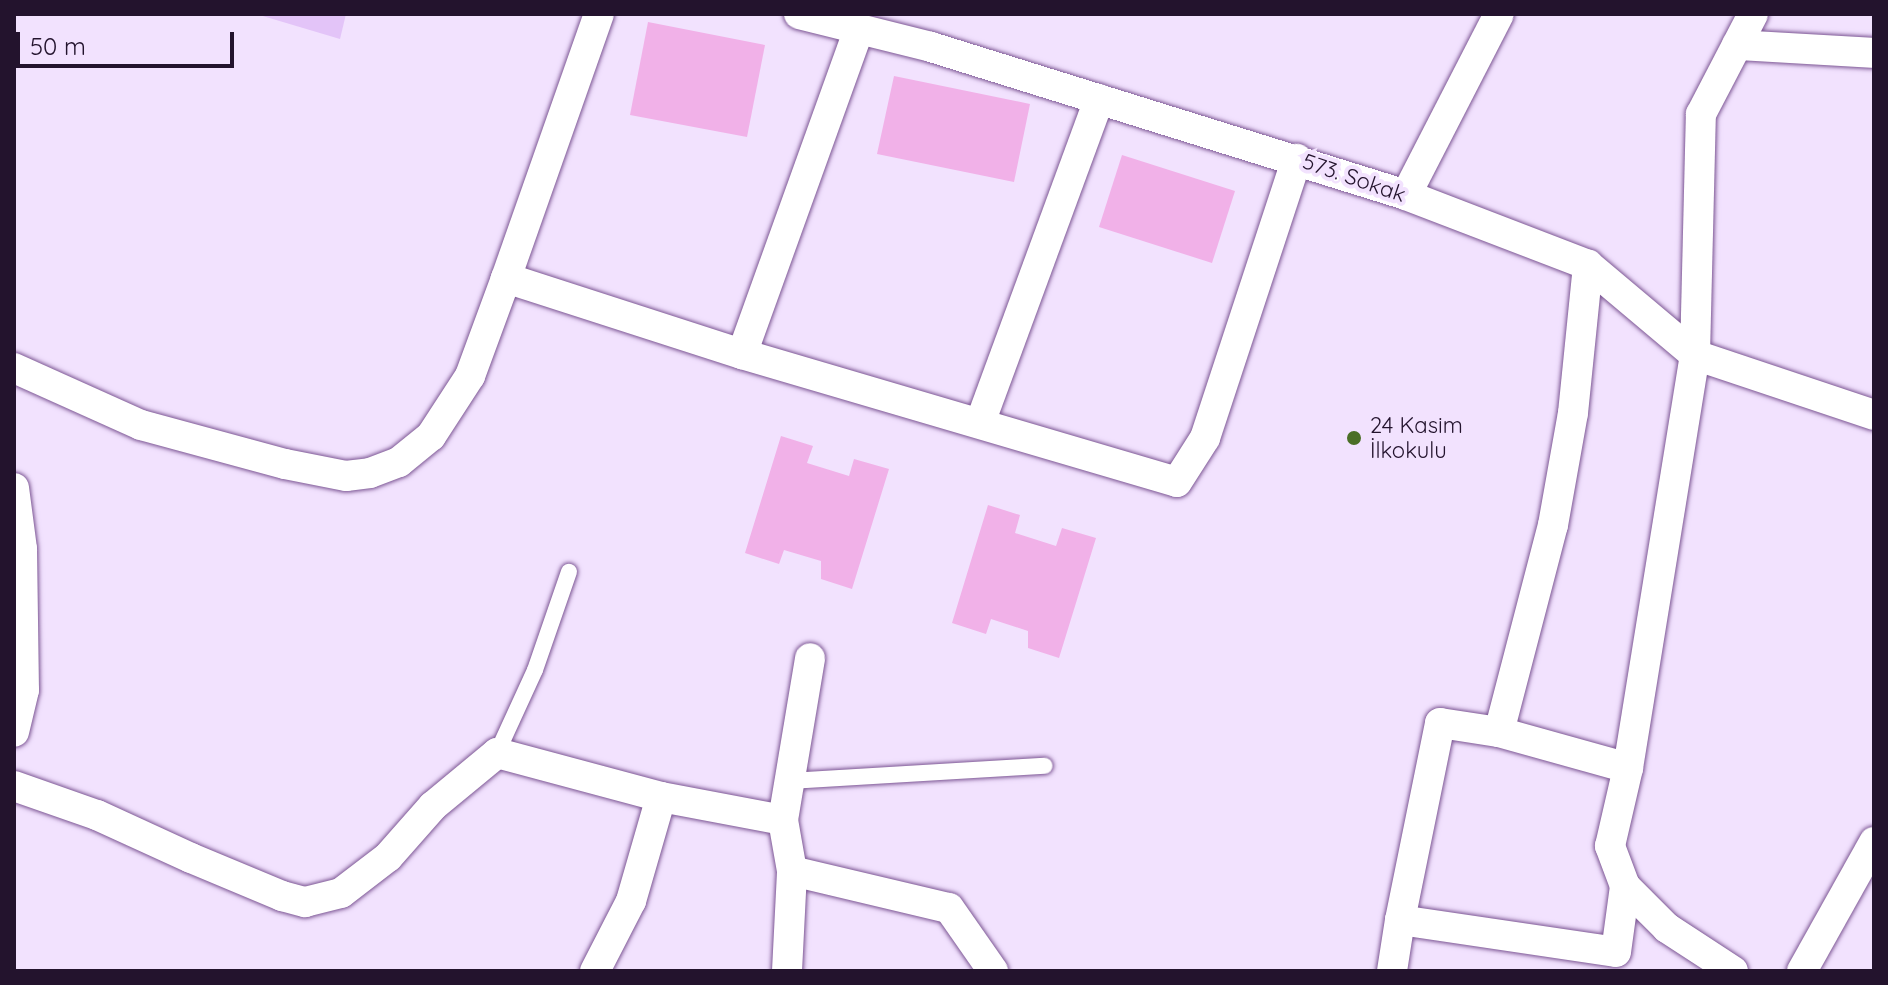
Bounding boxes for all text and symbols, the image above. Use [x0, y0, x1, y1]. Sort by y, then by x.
scale bar [20, 16, 238, 66]
text: 50 m [30, 31, 86, 61]
street label: 573. Sokak [1299, 148, 1409, 208]
place label: 24 Kasim İlkokulu [1370, 412, 1463, 464]
marker: 24 Kasim İlkokulu [1345, 429, 1363, 447]

